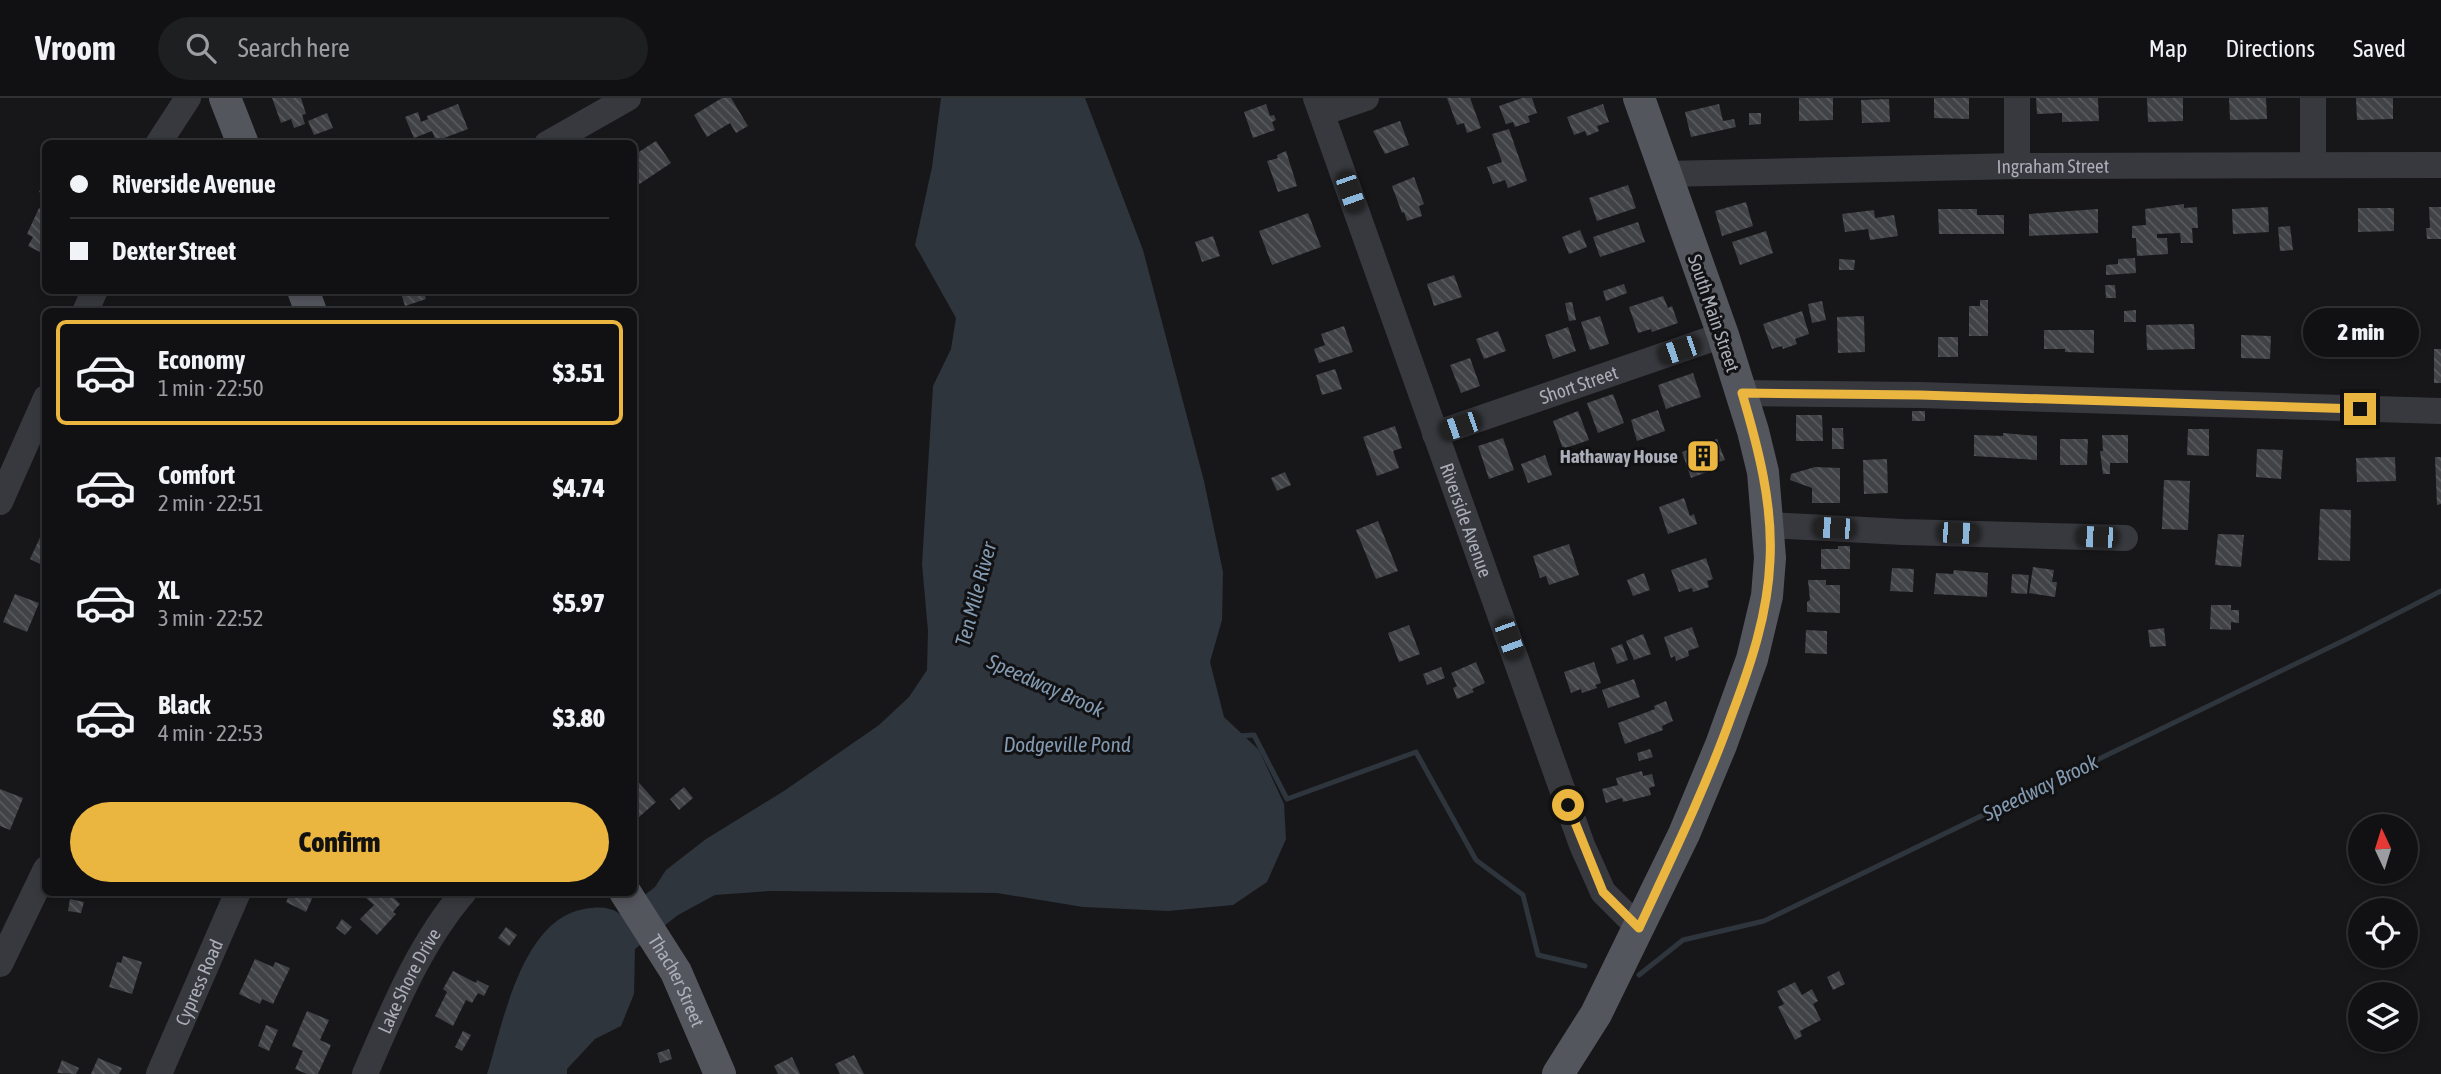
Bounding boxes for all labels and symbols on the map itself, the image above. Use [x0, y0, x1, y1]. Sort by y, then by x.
street label: Ingraham Street [1996, 155, 2109, 177]
car [1334, 169, 1367, 215]
street label: South Main Street [1684, 251, 1744, 375]
callout: 2 min [2302, 308, 2418, 356]
car [1656, 333, 1703, 367]
street label: Short Street [1537, 361, 1621, 408]
route end [2344, 393, 2376, 425]
car [1437, 409, 1484, 443]
building icon: Hathaway House [1684, 437, 1722, 475]
place label: Hathaway House [1560, 445, 1678, 467]
street label: Riverside Avenue [1436, 460, 1497, 580]
car [1813, 516, 1856, 540]
car [1937, 522, 1980, 544]
car [2076, 526, 2119, 548]
water label: Ten Mile River [950, 539, 1001, 649]
car [1492, 616, 1527, 662]
water label: Speedway Brook [983, 648, 1109, 722]
water label: Dodgeville Pond [1003, 732, 1131, 756]
water label: Speedway Brook [1978, 748, 2102, 826]
route start [1552, 789, 1584, 821]
north arrow [2348, 814, 2418, 884]
street label: Lake Shore Drive [373, 924, 445, 1037]
street label: Thacher Street [644, 930, 709, 1030]
street label: Cypress Road [170, 936, 227, 1029]

